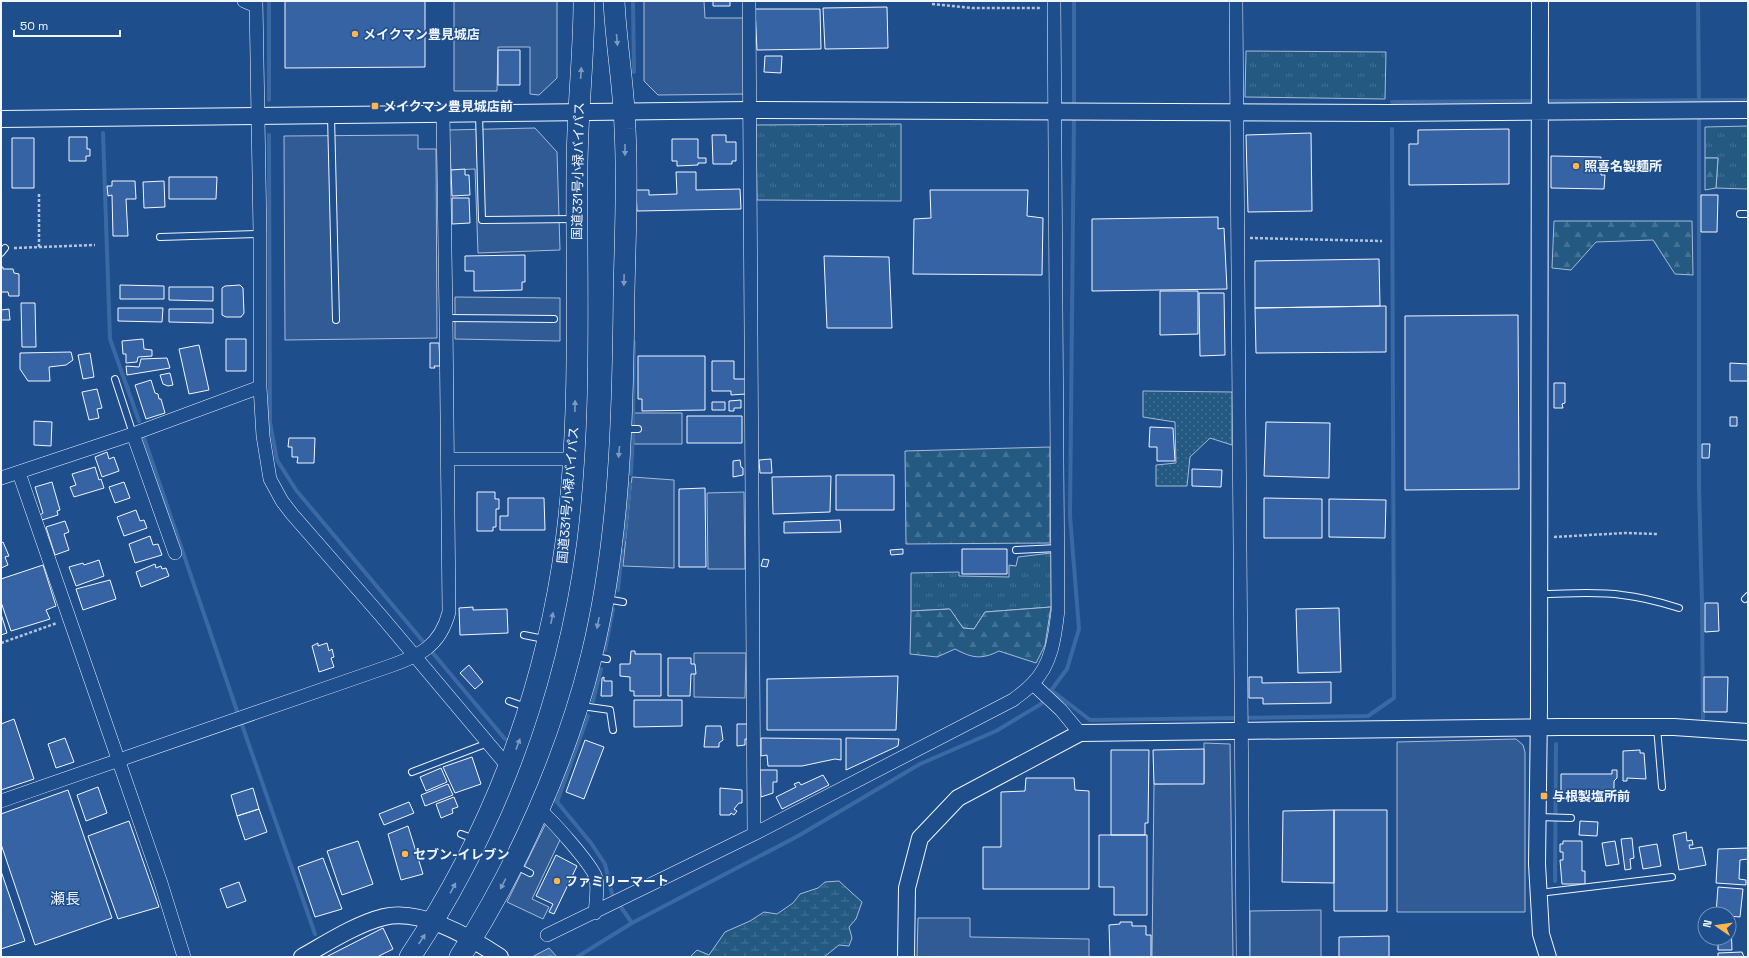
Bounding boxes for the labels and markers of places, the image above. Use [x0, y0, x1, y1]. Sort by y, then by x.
place label: メイクマン豊見城店 [363, 26, 480, 43]
marker: メイクマン豊見城店 [350, 29, 360, 39]
place label: メイクマン豊見城店前 [383, 98, 513, 115]
marker: メイクマン豊見城店前 [370, 101, 380, 111]
place label: 照喜名製麺所 [1584, 158, 1662, 175]
marker: 照喜名製麺所 [1571, 161, 1581, 171]
place label: 与根製塩所前 [1552, 788, 1630, 805]
marker: 与根製塩所前 [1539, 791, 1549, 801]
place label: セブン-イレブン [413, 846, 510, 863]
marker: セブン-イレブン [400, 849, 410, 859]
place label: ファミリーマート [565, 873, 669, 890]
marker: ファミリーマート [552, 876, 562, 886]

